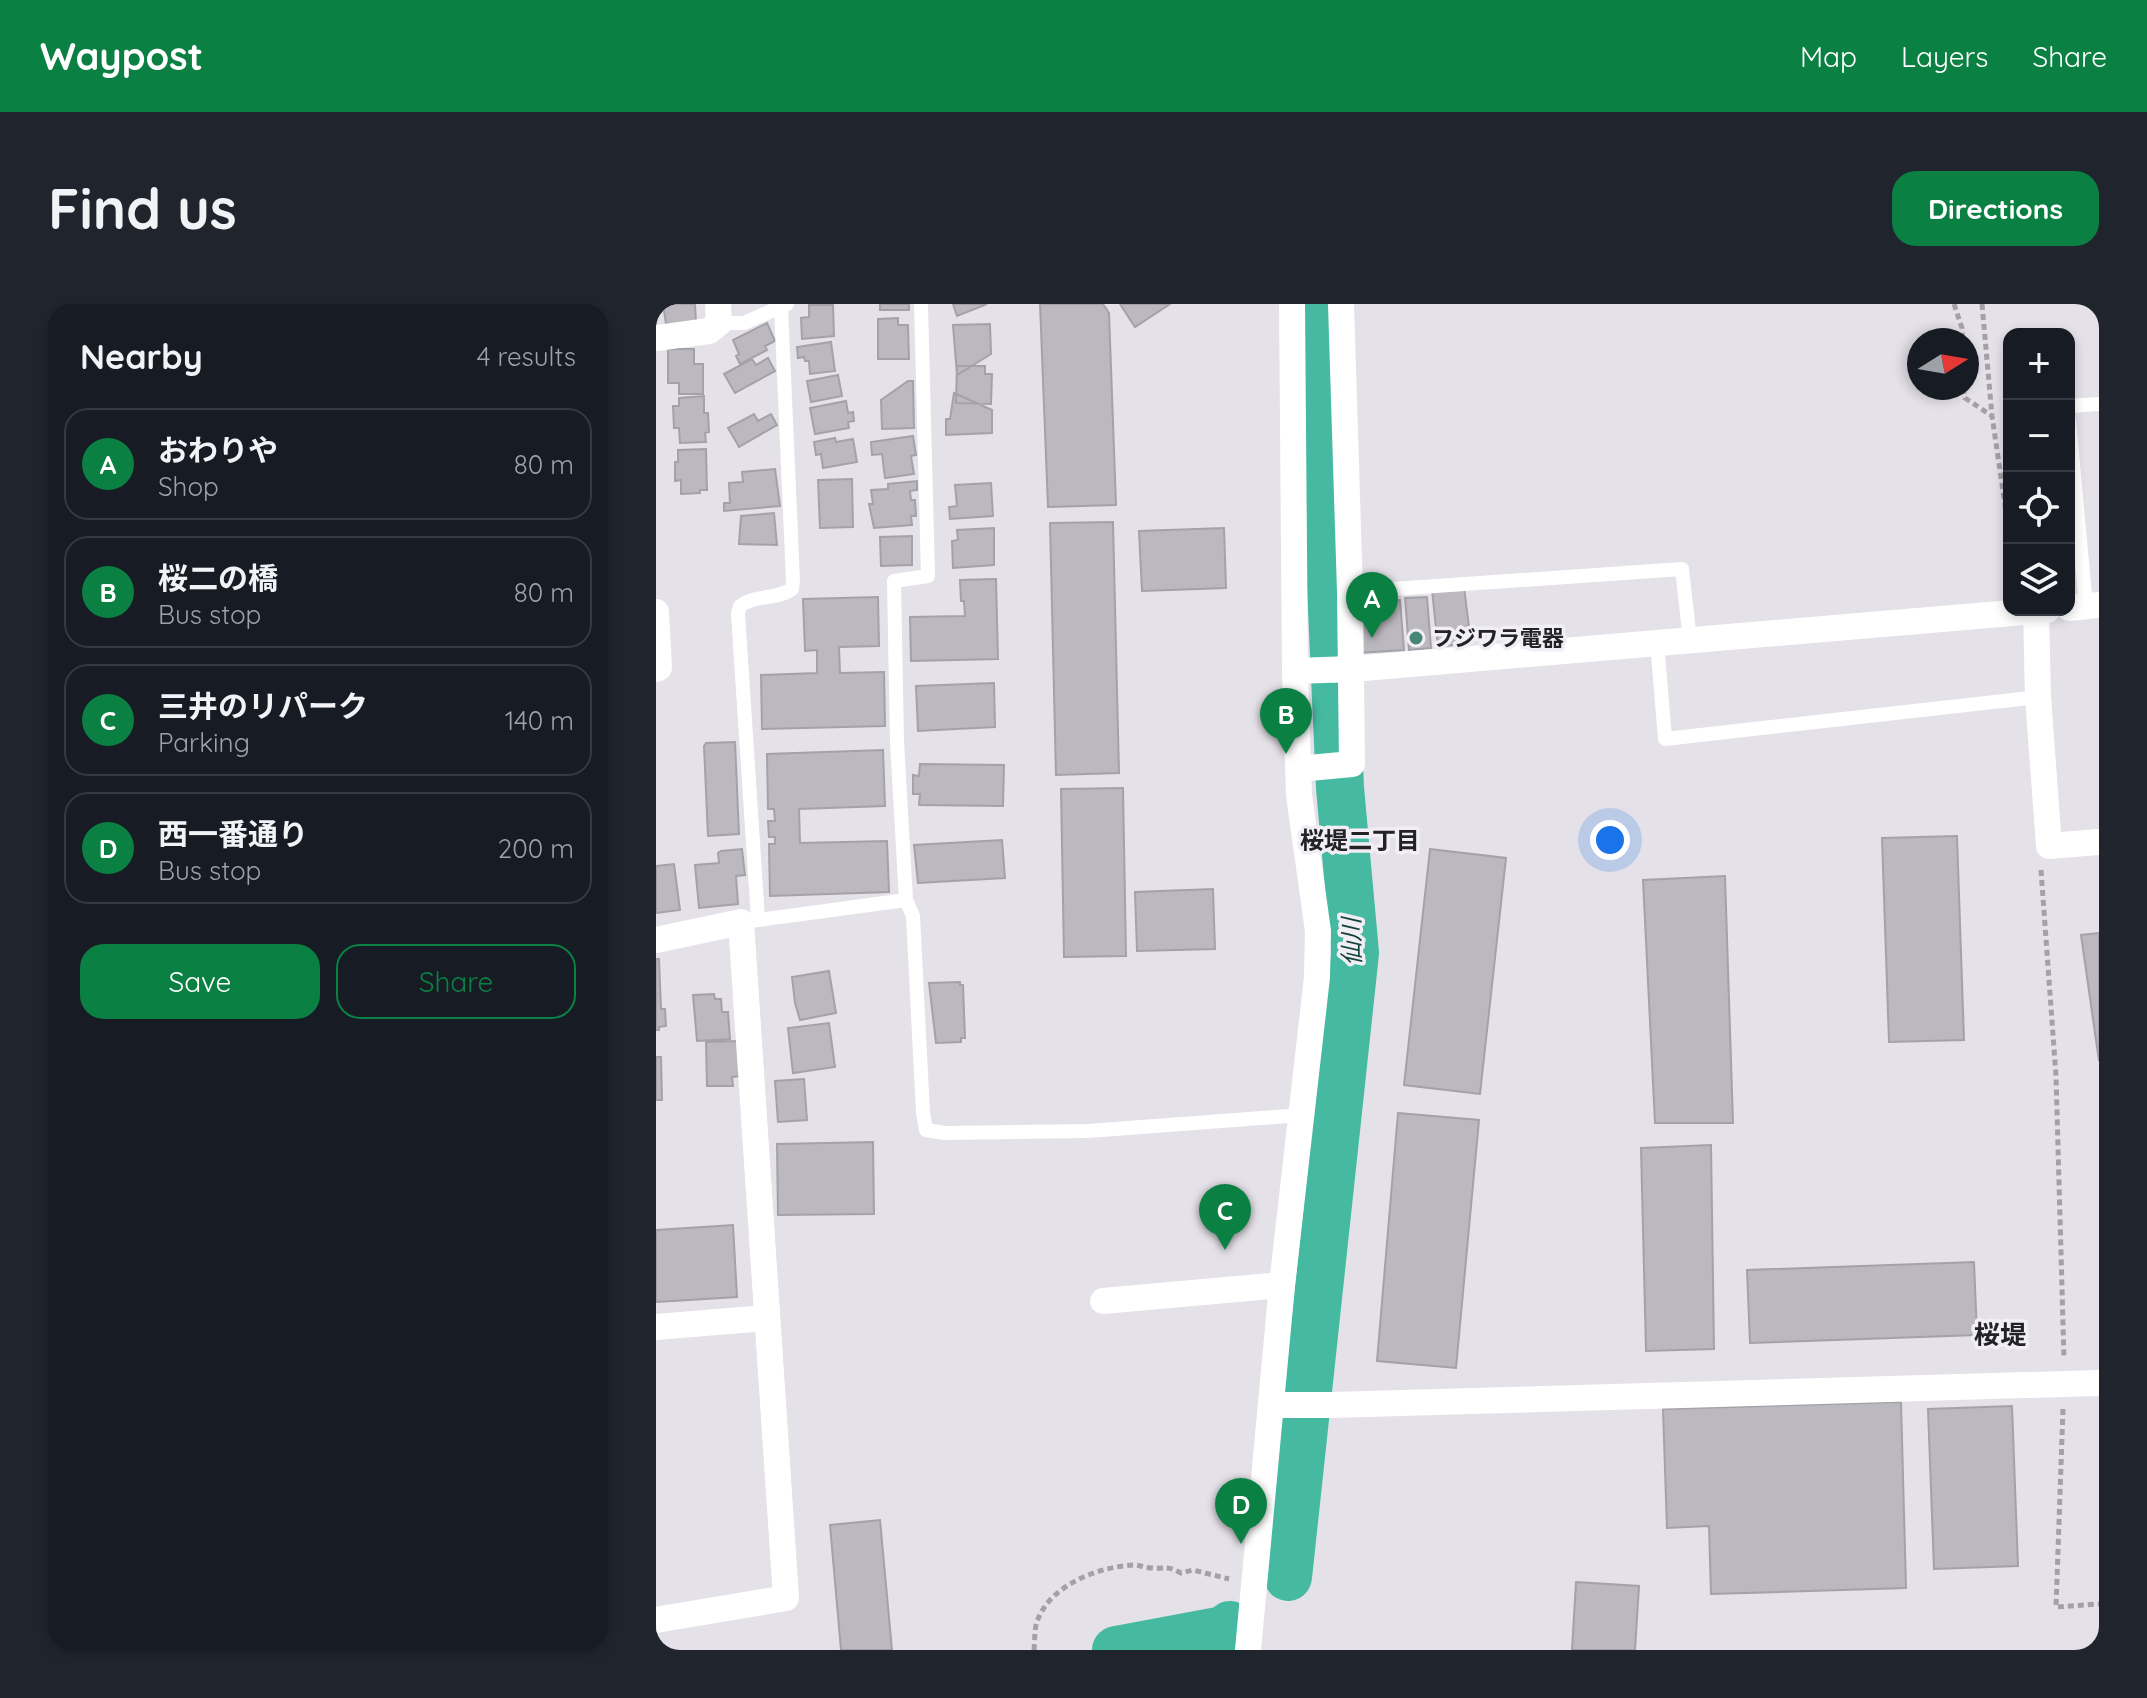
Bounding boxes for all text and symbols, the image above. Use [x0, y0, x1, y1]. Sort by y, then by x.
text: Waypost [40, 32, 203, 80]
text: Map [1800, 39, 1857, 74]
text: Layers [1901, 39, 1988, 74]
text: Share [2032, 39, 2107, 74]
button: Directions [1892, 171, 2099, 246]
text: Find us [48, 173, 237, 243]
north arrow [1907, 328, 1979, 400]
map controls [2003, 328, 2075, 616]
button: + [2003, 328, 2075, 400]
text: Nearby [80, 335, 203, 378]
text: 4 results [477, 340, 576, 373]
button: − [2003, 400, 2075, 472]
text: おわりや [158, 431, 278, 469]
text: A [100, 448, 116, 481]
text: 80 m [514, 448, 574, 481]
text: Shop [158, 470, 219, 503]
button: locate [2003, 472, 2075, 544]
button: layers [2003, 544, 2075, 616]
text: 桜二の橋 [158, 559, 278, 597]
pin: A [1346, 572, 1398, 638]
text: B [99, 576, 117, 609]
text: 80 m [514, 576, 574, 609]
text: Bus stop [158, 598, 261, 631]
place label: フジワラ電器 [1432, 624, 1564, 652]
marker: フジワラ電器 [1407, 629, 1425, 647]
text: 三井のリパーク [158, 687, 368, 725]
pin: B [1260, 688, 1312, 754]
text: C [100, 704, 116, 737]
text: 140 m [505, 704, 574, 737]
text: Parking [158, 726, 250, 759]
text: 西一番通り [158, 815, 308, 853]
your location [1590, 820, 1630, 860]
district label: 桜堤二丁目 [1300, 825, 1420, 855]
text: D [99, 832, 117, 865]
text: 200 m [498, 832, 574, 865]
text: Bus stop [158, 854, 261, 887]
water label: 仙川 [1336, 915, 1366, 966]
button: Save [80, 944, 320, 1019]
button: Share [336, 944, 576, 1019]
pin: C [1199, 1184, 1251, 1250]
district label: 桜堤 [1974, 1318, 2026, 1351]
pin: D [1215, 1478, 1267, 1544]

